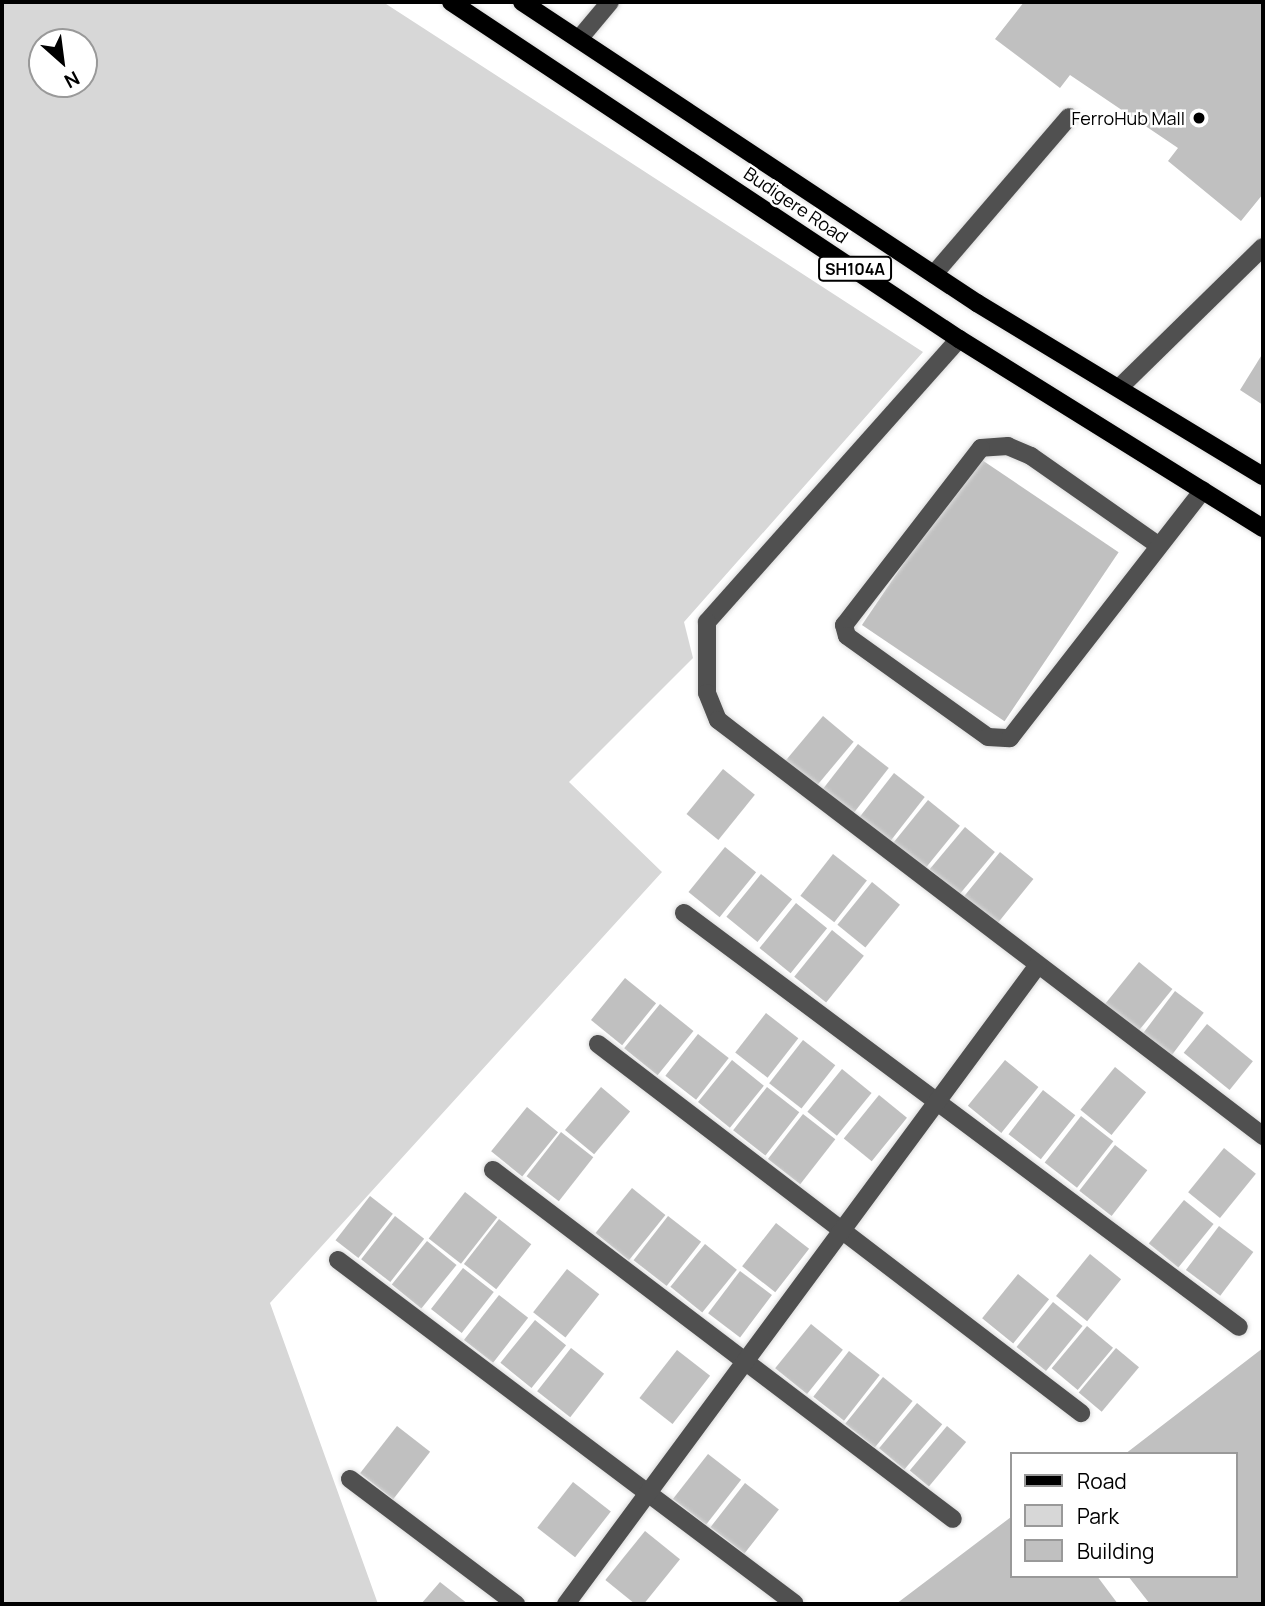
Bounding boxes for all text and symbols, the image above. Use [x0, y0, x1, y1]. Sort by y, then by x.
north arrow [28, 28, 98, 98]
text: N [60, 65, 84, 94]
place label: FerroHub Mall [1071, 107, 1185, 129]
marker: FerroHub Mall [1191, 110, 1207, 126]
street label: Budigere Road [740, 162, 852, 248]
road number: SH104A [816, 256, 894, 282]
legend [1010, 1452, 1237, 1578]
text: Road [1077, 1467, 1127, 1495]
text: Park [1077, 1502, 1119, 1530]
text: Building [1077, 1537, 1154, 1565]

